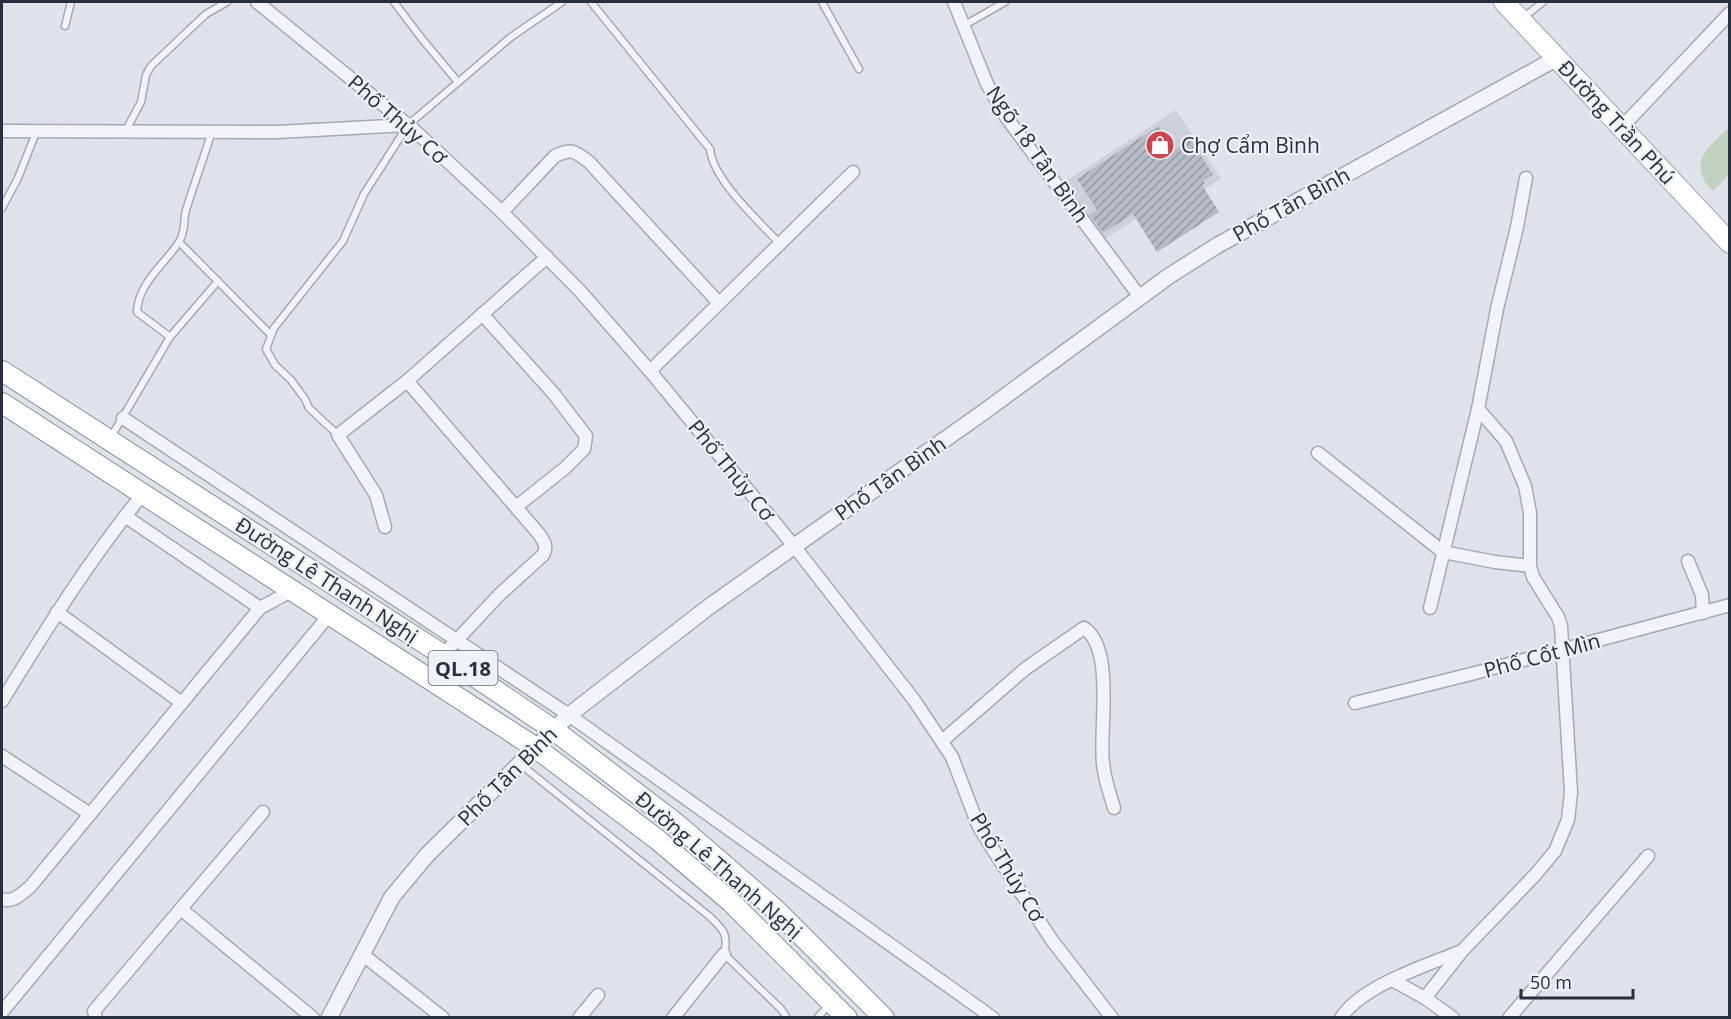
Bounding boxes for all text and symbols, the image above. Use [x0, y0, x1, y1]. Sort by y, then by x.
street label: Đường Trần Phú [1552, 54, 1682, 190]
street label: Phố Thủy Cơ [342, 68, 454, 171]
street label: Ngõ 18 Tân Bình [980, 80, 1096, 228]
shop icon: Chợ Cẩm Bình [1144, 129, 1176, 161]
place label: Chợ Cẩm Bình [1181, 131, 1320, 159]
street label: Phố Tân Bình [1227, 160, 1355, 248]
street label: Phố Thủy Cơ [682, 413, 782, 527]
street label: Phố Tân Bình [829, 429, 951, 527]
street label: Đường Lê Thanh Nghị [230, 510, 424, 650]
street label: Phố Cốt Mìn [1481, 626, 1603, 684]
road number: QL.18 [428, 651, 498, 685]
street label: Phố Tân Bình [451, 720, 563, 832]
street label: Đường Lê Thanh Nghị [630, 785, 808, 945]
street label: Phố Thủy Cơ [964, 807, 1052, 928]
scale bar [1521, 962, 1634, 1000]
text: 50 m [1530, 970, 1572, 994]

